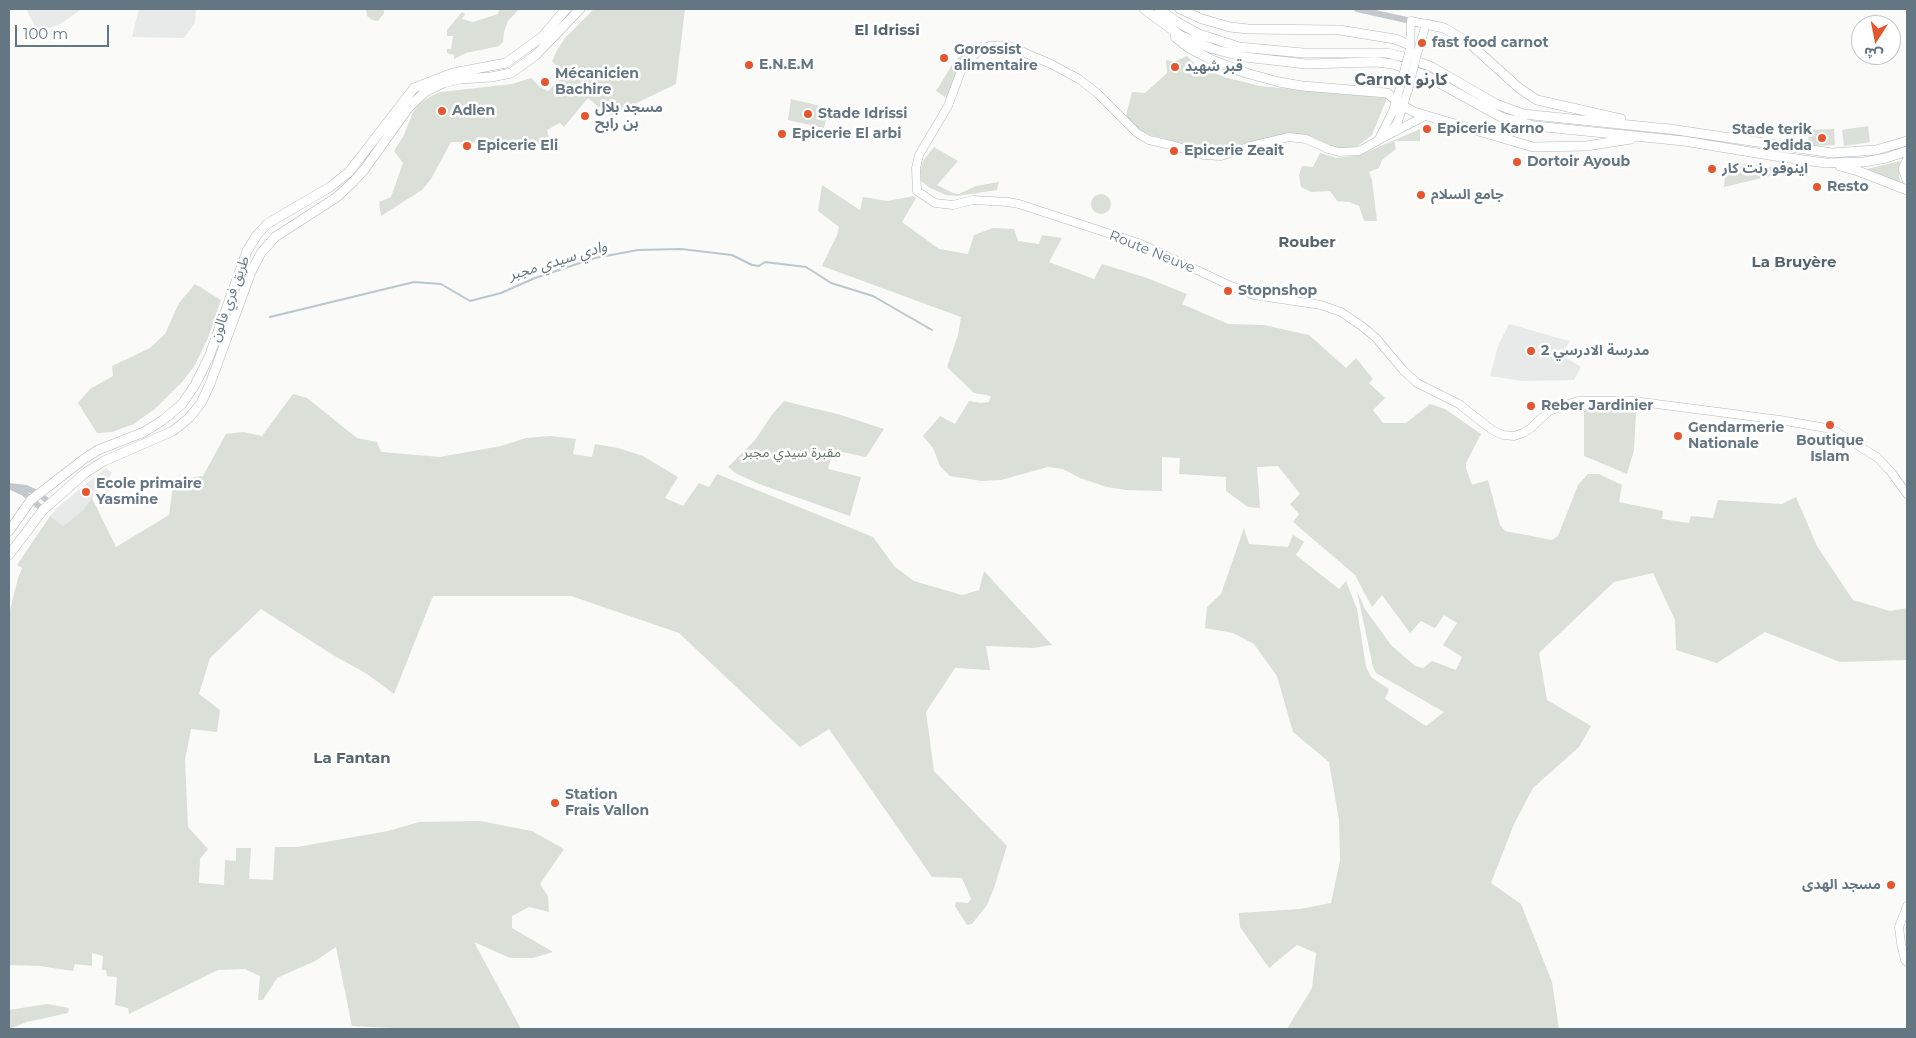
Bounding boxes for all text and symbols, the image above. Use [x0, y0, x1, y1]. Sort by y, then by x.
scale bar [18, 15, 111, 47]
north arrow [1851, 15, 1901, 65]
district label: El Idrissi [854, 22, 920, 40]
text: 100 m [23, 24, 68, 43]
place label: fast food carnot [1432, 35, 1549, 51]
marker: fast food carnot [1416, 37, 1428, 49]
place label: Gorossist alimentaire [954, 42, 1038, 74]
text: ش [1862, 43, 1884, 64]
marker: Gorossist alimentaire [938, 52, 950, 64]
place label: E.N.E.M [759, 57, 814, 73]
marker: E.N.E.M [743, 59, 755, 71]
place label: قبر شهيد [1185, 59, 1243, 75]
marker: قبر شهيد [1169, 61, 1181, 73]
place label: Mécanicien Bachire [555, 66, 639, 98]
district label: Carnot كارنو [1354, 70, 1448, 90]
marker: Mécanicien Bachire [539, 76, 551, 88]
place label: مسجد بلال بن رابح [595, 100, 663, 132]
place label: Adlen [452, 103, 495, 119]
marker: Adlen [436, 105, 448, 117]
place label: Stade Idrissi [818, 106, 908, 122]
marker: Stade Idrissi [802, 108, 814, 120]
marker: مسجد بلال بن رابح [579, 110, 591, 122]
place label: Epicerie Karno [1437, 121, 1544, 137]
place label: Stade terik Jedida [1732, 122, 1812, 154]
marker: Epicerie Karno [1421, 123, 1433, 135]
place label: Epicerie El arbi [792, 126, 901, 142]
marker: Epicerie El arbi [776, 128, 788, 140]
marker: Stade terik Jedida [1816, 132, 1828, 144]
place label: Epicerie Eli [477, 138, 558, 154]
marker: Epicerie Eli [461, 140, 473, 152]
place label: Epicerie Zeait [1184, 143, 1284, 159]
marker: Epicerie Zeait [1168, 145, 1180, 157]
place label: Dortoir Ayoub [1527, 154, 1630, 170]
marker: Dortoir Ayoub [1511, 156, 1523, 168]
place label: اينوفو رنت كار [1722, 161, 1808, 177]
marker: اينوفو رنت كار [1706, 163, 1718, 175]
place label: Resto [1827, 179, 1869, 195]
marker: Resto [1811, 181, 1823, 193]
place label: جامع السلام [1431, 187, 1504, 203]
marker: جامع السلام [1415, 189, 1427, 201]
street label: Route Neuve [1107, 227, 1197, 277]
district label: Rouber [1278, 234, 1336, 252]
water label: وادي سيدي مجبر [507, 237, 609, 285]
street label: طريق فري فالون [207, 254, 253, 344]
district label: La Bruyère [1752, 254, 1836, 272]
place label: Stopnshop [1238, 283, 1317, 299]
marker: Stopnshop [1222, 285, 1234, 297]
place label: مدرسة الادرسي 2 [1541, 343, 1649, 359]
marker: مدرسة الادرسي 2 [1525, 345, 1537, 357]
place label: Reber Jardinier [1541, 398, 1653, 414]
marker: Reber Jardinier [1525, 400, 1537, 412]
marker: Boutique Islam [1824, 419, 1836, 431]
place label: Gendarmerie Nationale [1688, 420, 1784, 452]
marker: Gendarmerie Nationale [1672, 430, 1684, 442]
place label: Boutique Islam [1796, 433, 1864, 466]
park label: مقبرة سيدي مجبر [743, 445, 841, 461]
place label: Ecole primaire Yasmine [96, 476, 202, 508]
marker: Ecole primaire Yasmine [80, 486, 92, 498]
district label: La Fantan [313, 750, 391, 768]
place label: Station Frais Vallon [565, 787, 649, 820]
marker: Station Frais Vallon [549, 797, 561, 809]
place label: مسجد الهدى [1802, 877, 1881, 893]
marker: مسجد الهدى [1885, 879, 1897, 891]

